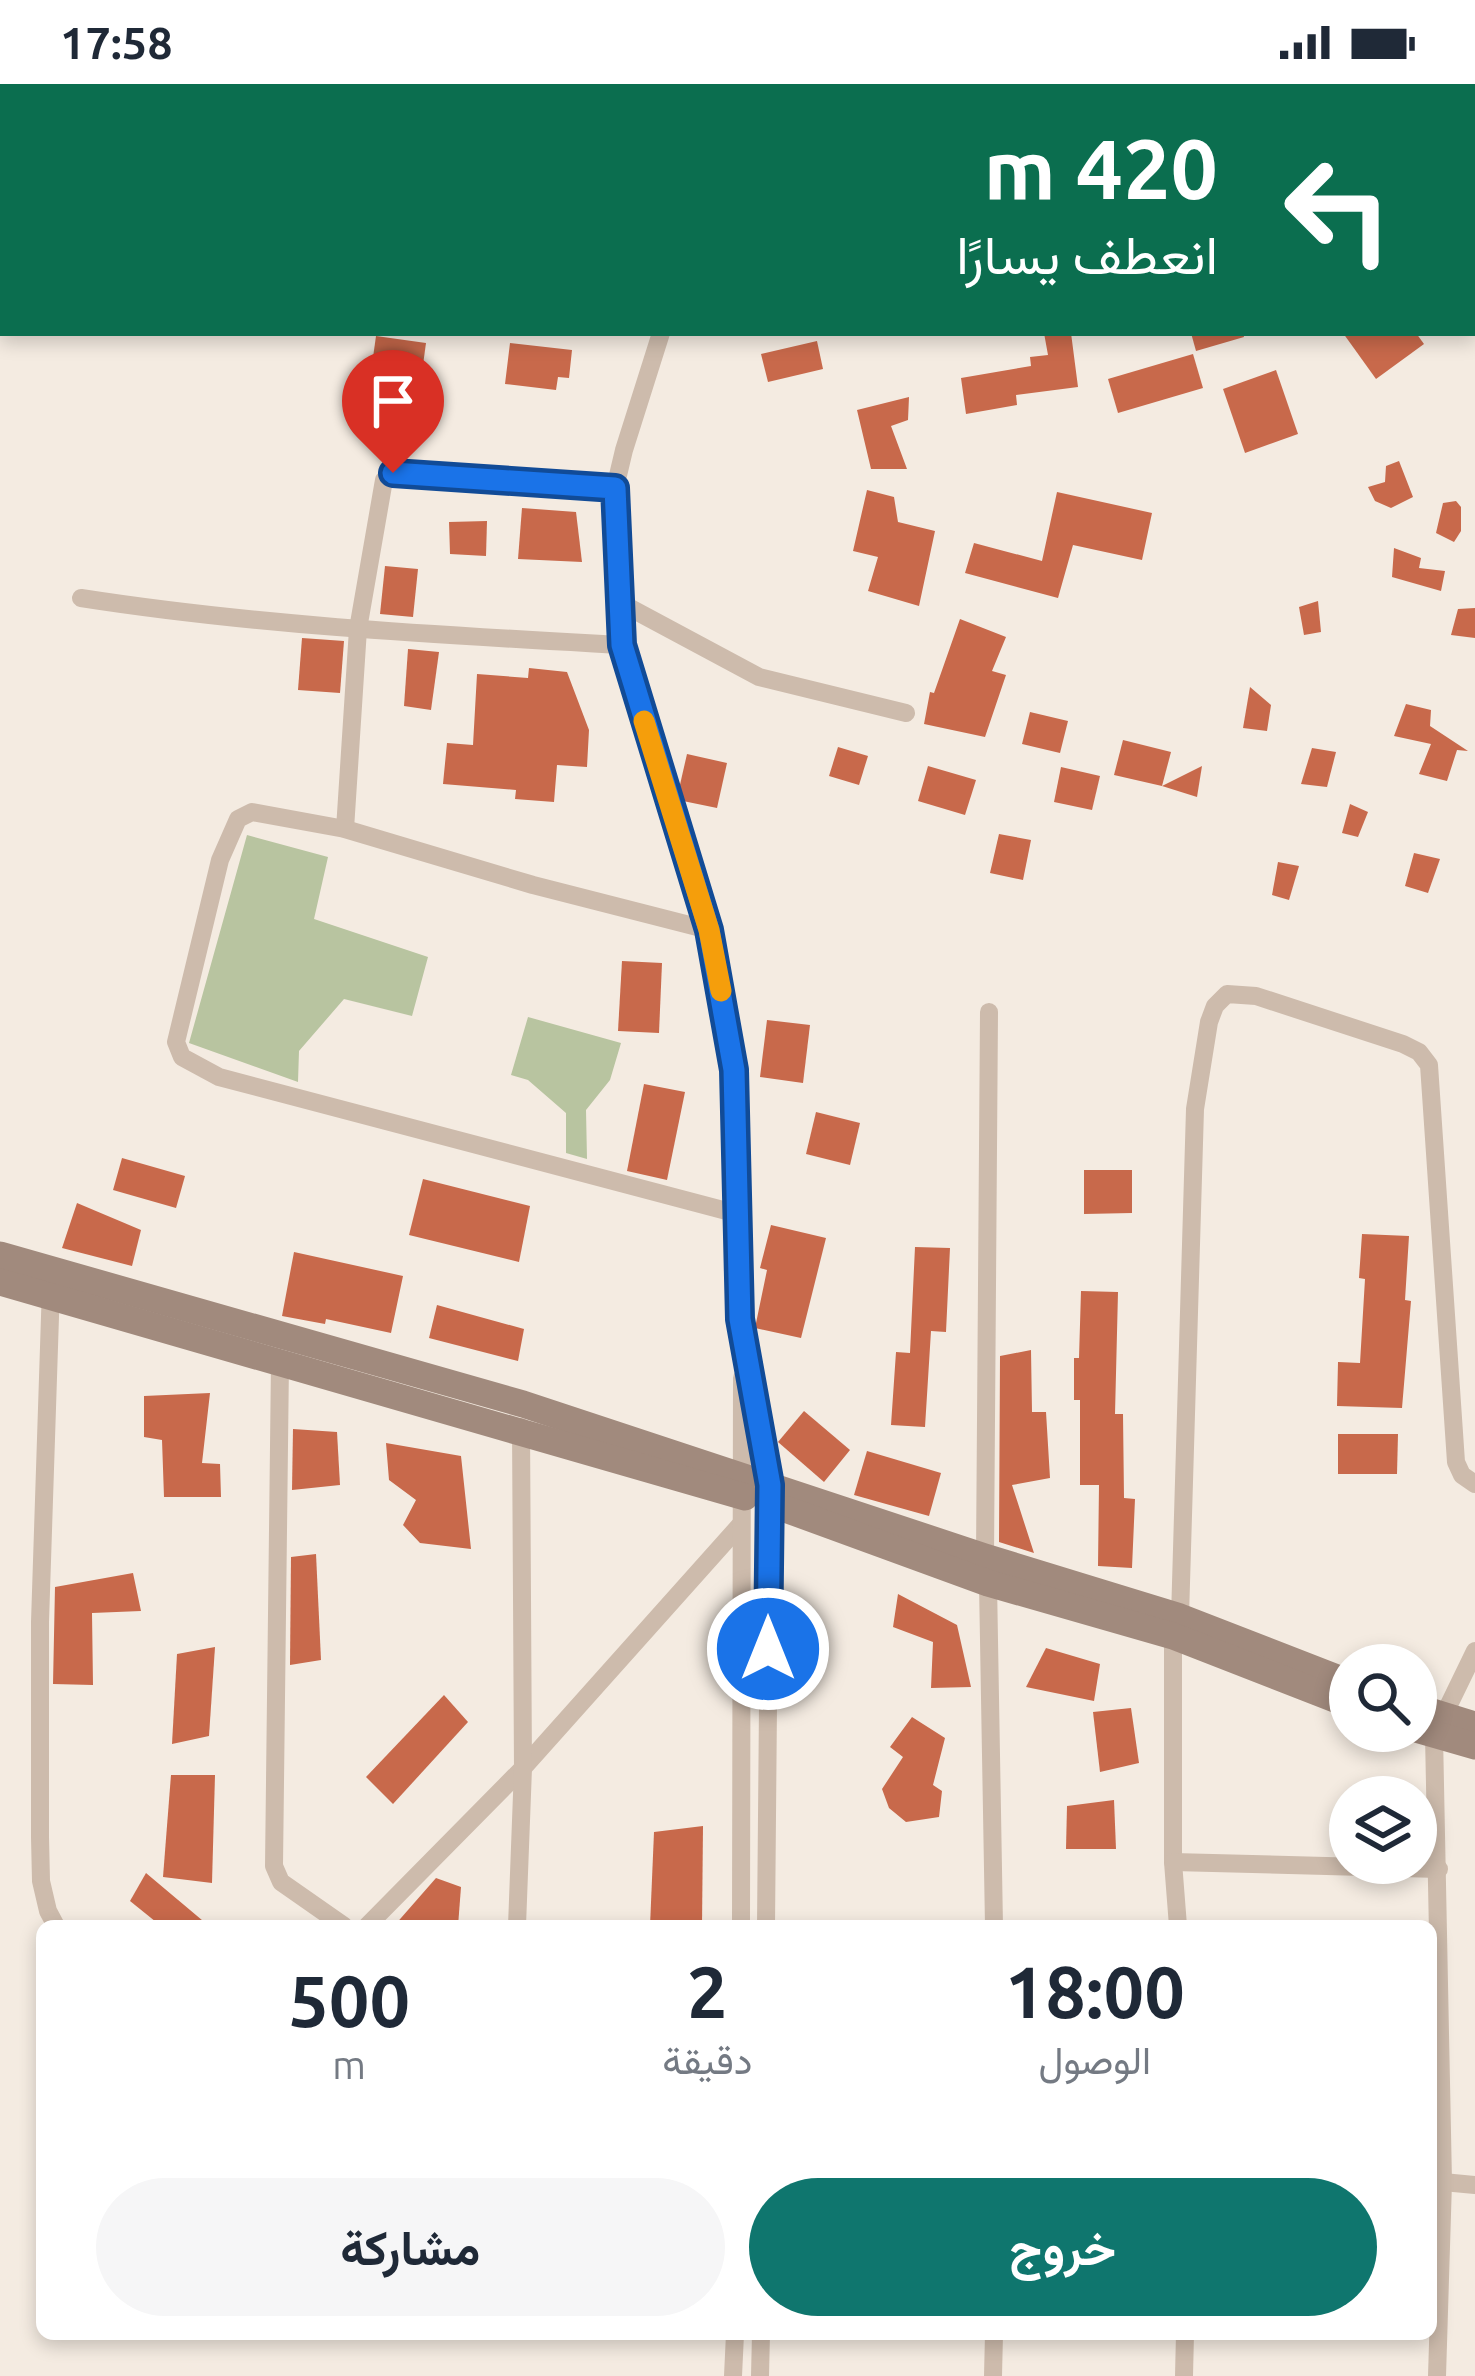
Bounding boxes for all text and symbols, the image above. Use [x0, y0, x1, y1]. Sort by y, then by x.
text: 17:58 [60, 17, 173, 68]
text: 420 m [984, 121, 1218, 215]
icon: left [1260, 132, 1416, 288]
text: انعطف يسارًا [956, 224, 1218, 284]
pin [342, 350, 444, 473]
icon: arrive [360, 368, 426, 434]
position arrow [705, 1586, 831, 1712]
map controls [1329, 1644, 1437, 1884]
button: search [1329, 1644, 1437, 1752]
button: layers [1329, 1776, 1437, 1884]
text: 2 [687, 1951, 728, 2032]
text: 18:00 [1005, 1951, 1185, 2032]
text: 500 [288, 1960, 410, 2041]
text: دقيقة [662, 2038, 752, 2081]
text: الوصول [1038, 2038, 1151, 2081]
text: m [332, 2043, 366, 2086]
button: مشاركة [96, 2178, 725, 2316]
button: خروج [749, 2178, 1377, 2316]

